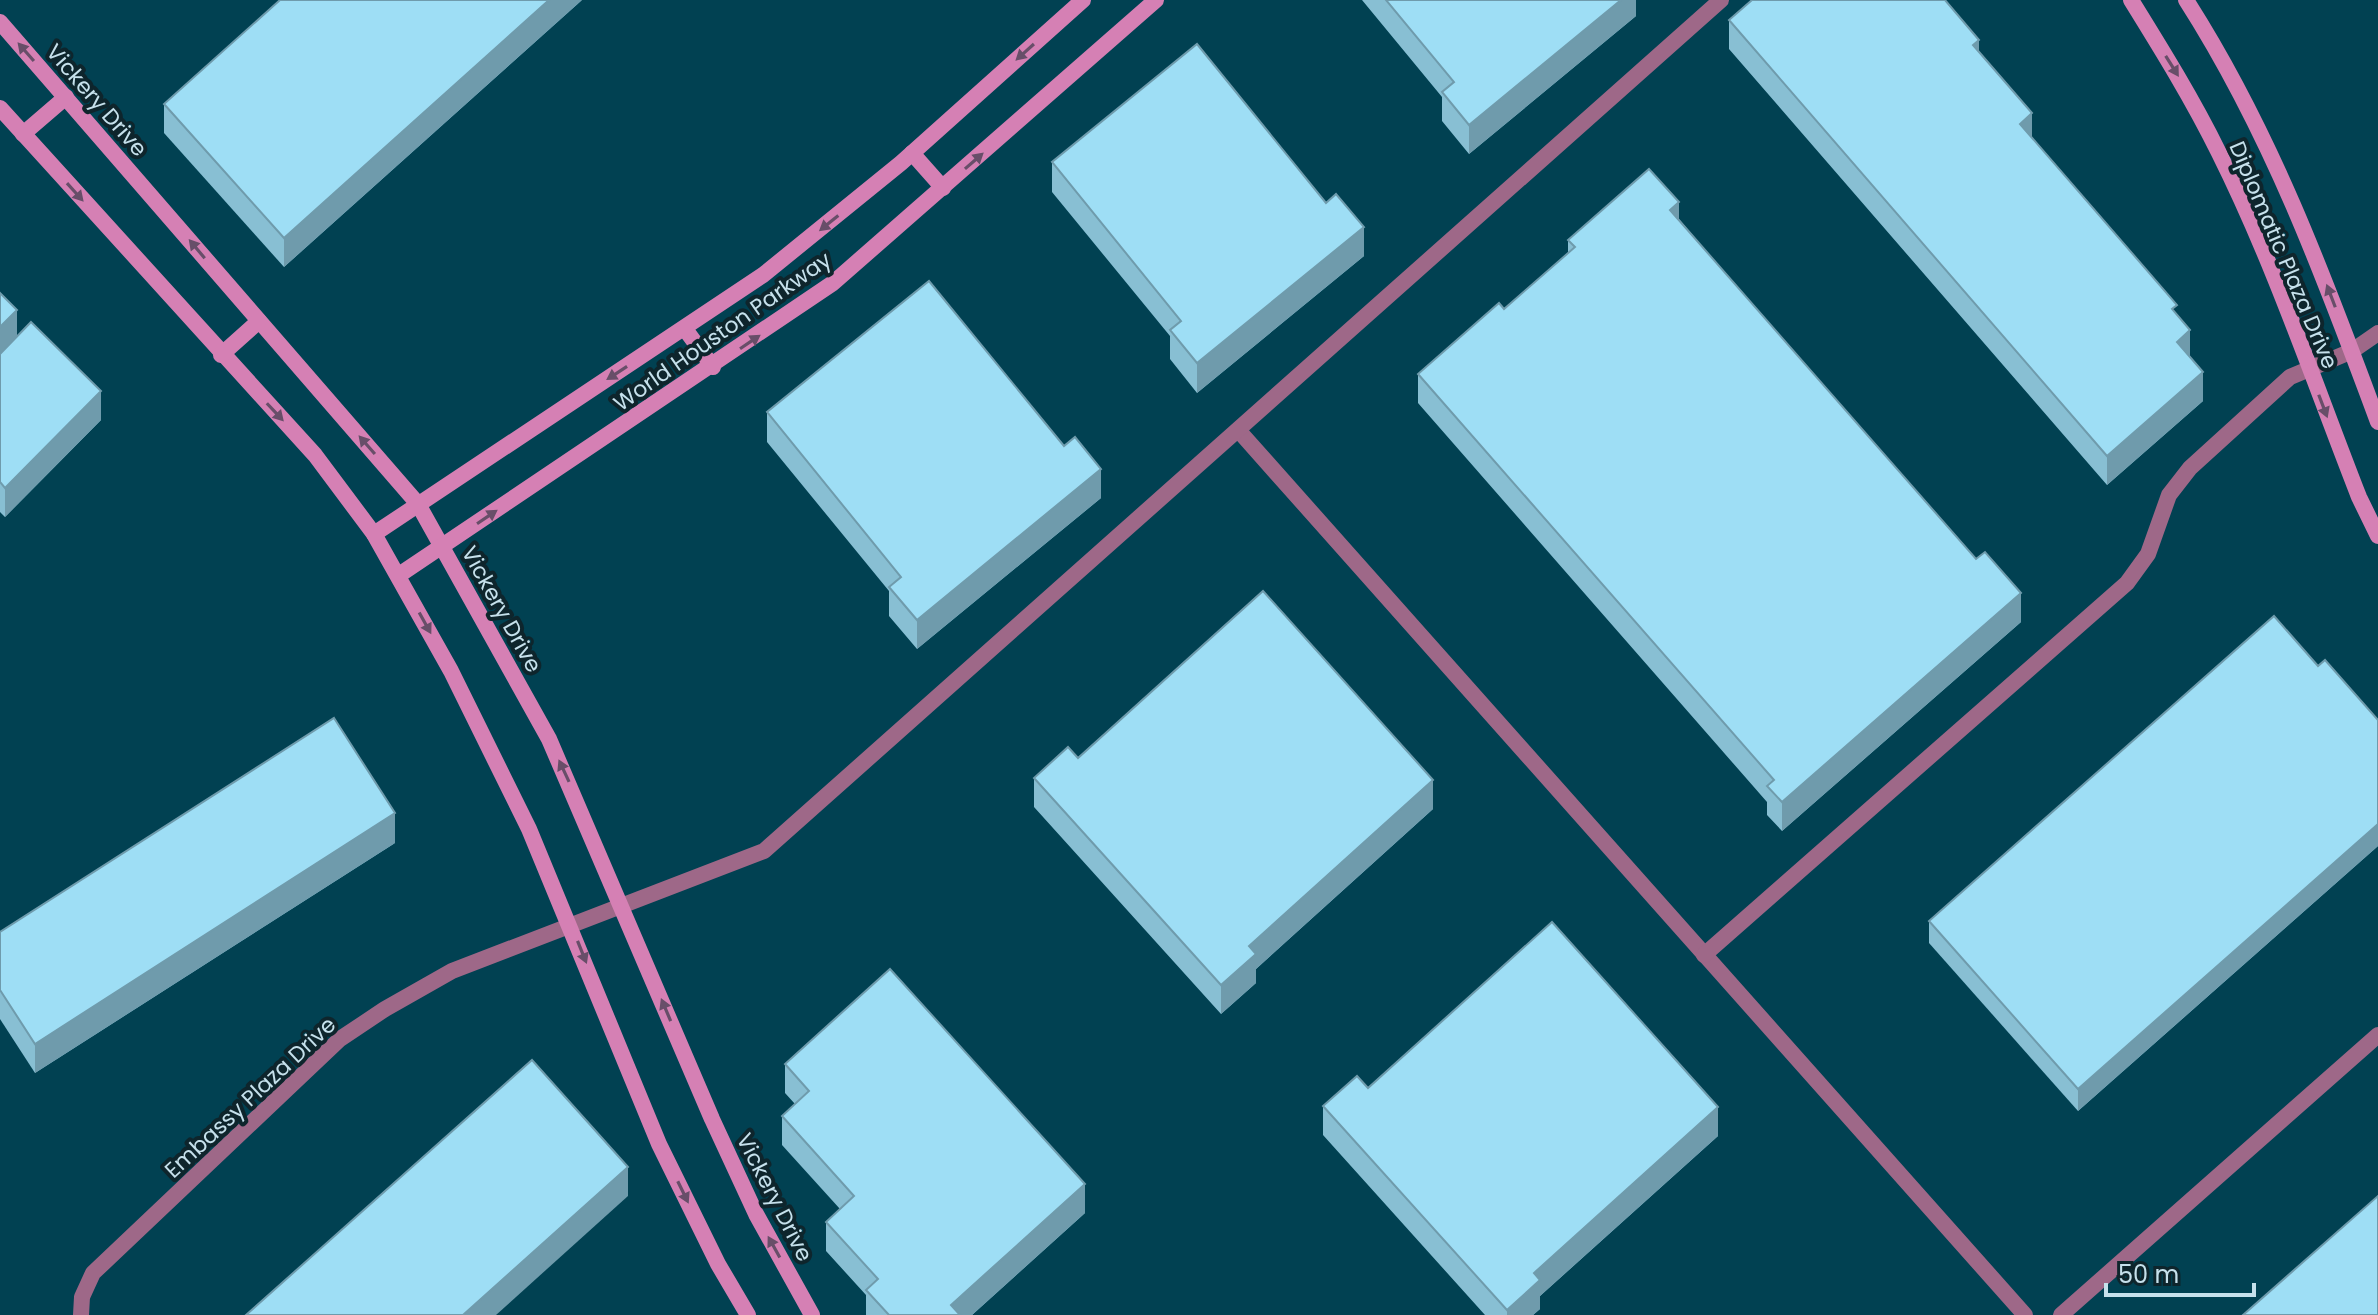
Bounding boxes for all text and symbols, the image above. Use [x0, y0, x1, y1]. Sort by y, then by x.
street label: Vickery Drive [39, 37, 154, 163]
one-way arrow [18, 43, 36, 62]
one-way arrow [1016, 43, 1036, 60]
one-way arrow [2165, 55, 2179, 77]
street label: Diplomatic Plaza Drive [2222, 137, 2346, 374]
one-way arrow [963, 153, 983, 170]
one-way arrow [66, 183, 84, 202]
one-way arrow [819, 214, 839, 231]
one-way arrow [189, 239, 206, 259]
street label: World Houston Parkway [607, 244, 838, 418]
one-way arrow [2324, 284, 2337, 308]
one-way arrow [740, 335, 761, 350]
one-way arrow [607, 366, 628, 381]
one-way arrow [2317, 394, 2330, 418]
one-way arrow [265, 402, 283, 421]
one-way arrow [359, 435, 376, 455]
one-way arrow [476, 510, 498, 525]
street label: Vickery Drive [454, 540, 549, 678]
one-way arrow [418, 612, 432, 634]
one-way arrow [557, 760, 571, 783]
one-way arrow [575, 940, 588, 964]
one-way arrow [659, 999, 672, 1022]
street label: Embassy Plaza Drive [158, 1010, 343, 1185]
street label: Vickery Drive [729, 1128, 820, 1267]
one-way arrow [676, 1180, 689, 1203]
one-way arrow [767, 1236, 781, 1258]
scale bar [2106, 1247, 2254, 1297]
text: 50 m [2118, 1258, 2179, 1291]

